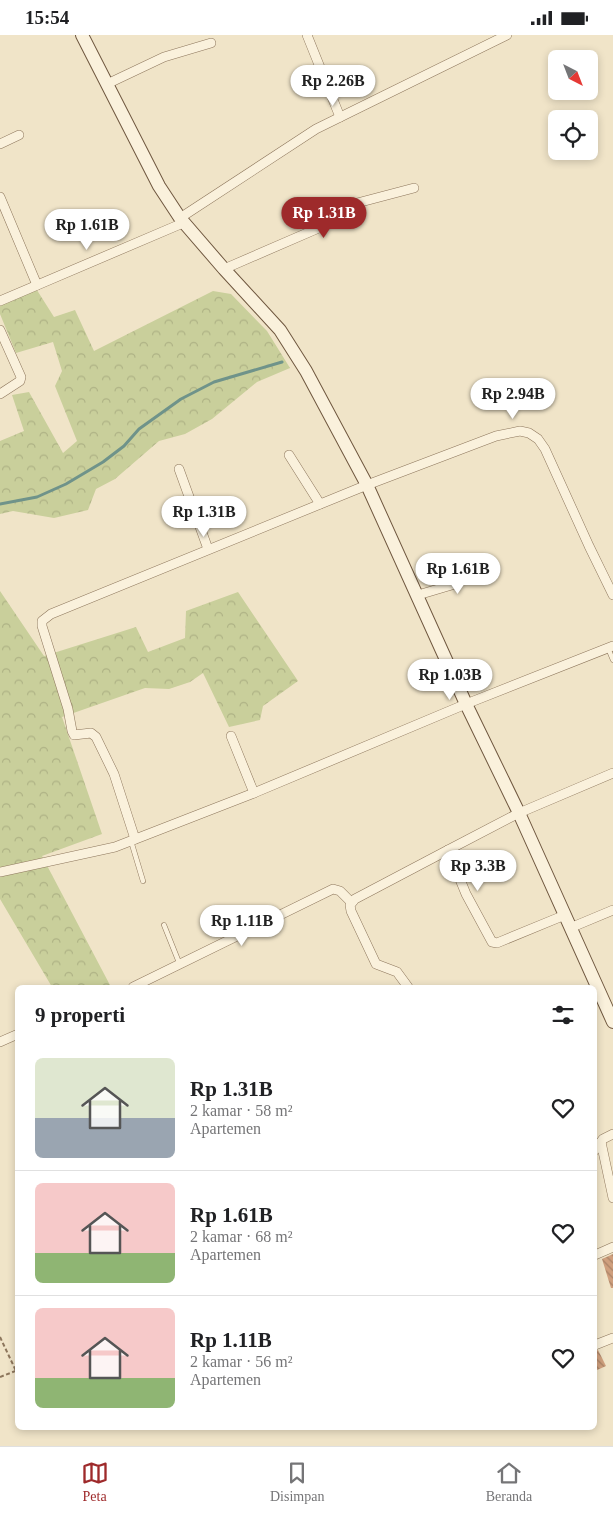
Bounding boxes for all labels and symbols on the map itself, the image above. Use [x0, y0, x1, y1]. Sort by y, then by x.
north arrow [548, 50, 598, 100]
pin: Rp 2.26B [281, 65, 385, 107]
pin: Rp 1.31B [272, 197, 376, 239]
pin: Rp 1.61B [35, 209, 139, 251]
pin: Rp 2.94B [461, 377, 565, 420]
pin: Rp 1.31B [152, 495, 256, 538]
pin: Rp 1.61B [406, 553, 510, 595]
pin: Rp 1.03B [398, 659, 502, 701]
pin: Rp 3.3B [432, 849, 524, 892]
pin: Rp 1.11B [190, 905, 294, 947]

